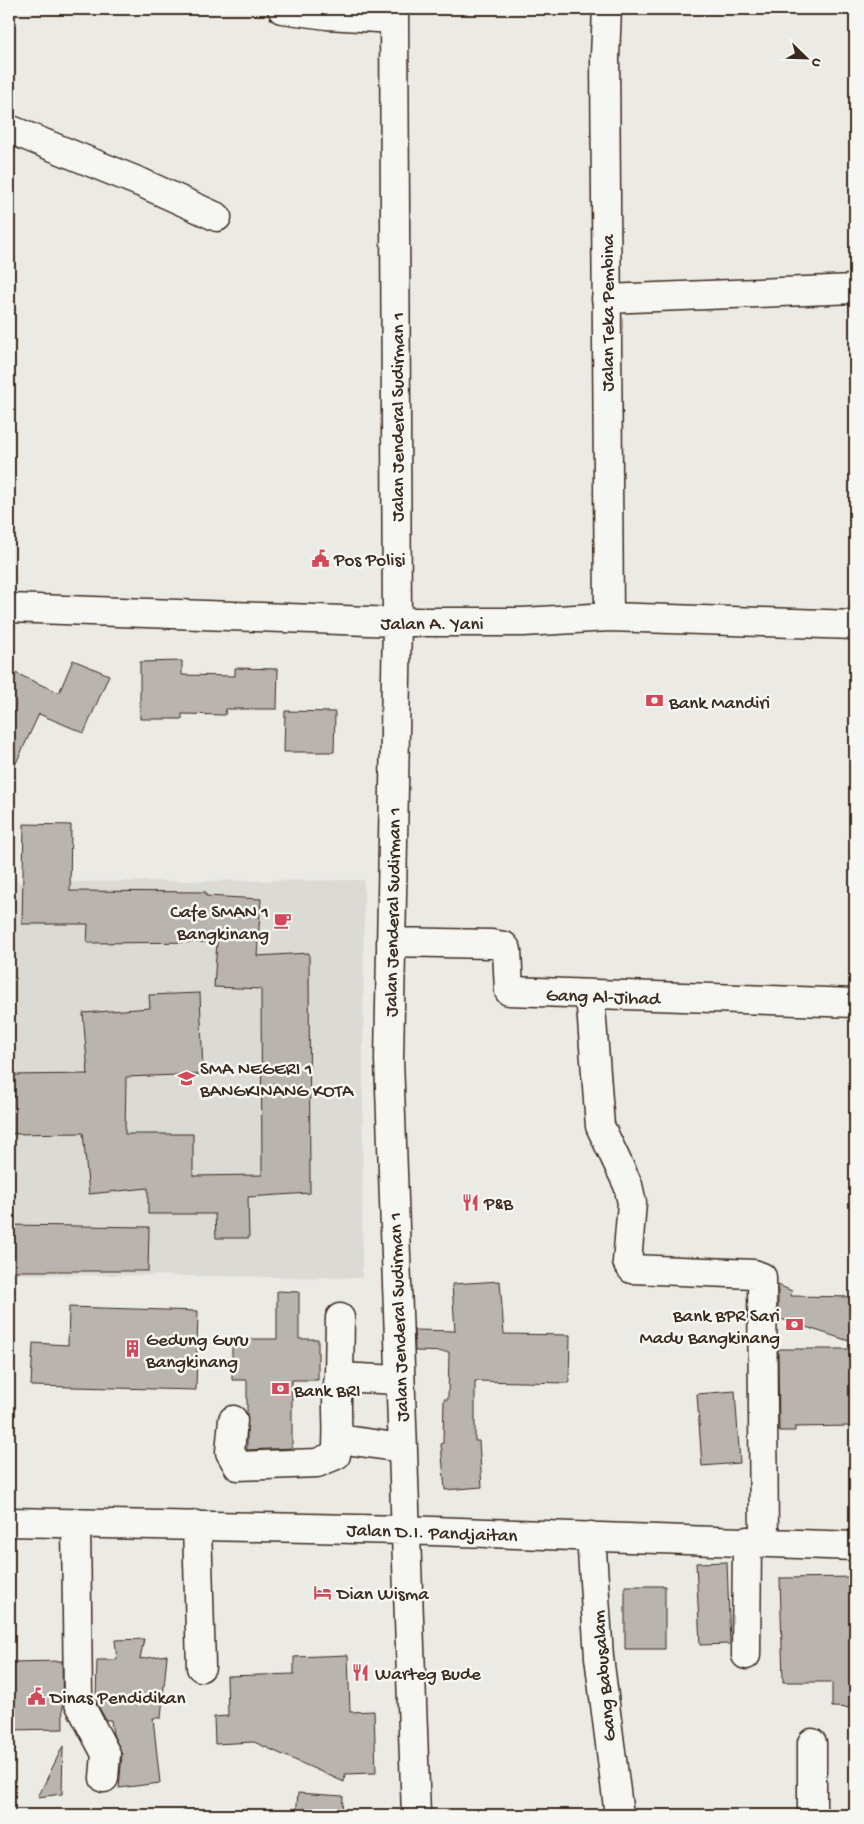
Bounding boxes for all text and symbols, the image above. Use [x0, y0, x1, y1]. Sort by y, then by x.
north arrow [782, 32, 832, 82]
text: U [806, 55, 825, 69]
street label: Jalan Teka Pembina [598, 233, 621, 392]
street label: Jalan Jenderal Sudirman 1 [388, 312, 411, 522]
public building icon: Pos Polisi [310, 548, 330, 568]
place label: Pos Polisi [333, 550, 406, 573]
street label: Jalan A. Yani [380, 614, 484, 637]
bank icon: Bank Mandiri [645, 691, 665, 711]
place label: Bank Mandiri [668, 693, 770, 716]
street label: Jalan Jenderal Sudirman 1 [381, 807, 408, 1017]
place label: Cafe SMAN 1 Bangkinang [170, 902, 269, 947]
cafe icon: Cafe SMAN 1 Bangkinang [273, 911, 293, 931]
street label: Gang Al-Jihad [545, 985, 662, 1012]
place label: SMA NEGERI 1 BANGKINANG KOTA [199, 1059, 355, 1104]
school or university icon: SMA NEGERI 1 BANGKINANG KOTA [176, 1068, 196, 1088]
restaurant icon: P&B [460, 1192, 480, 1212]
place label: P&B [483, 1194, 514, 1217]
street label: Jalan Jenderal Sudirman 1 [385, 1212, 416, 1422]
place label: Bank BPR Sari Madu Bangkinang [640, 1306, 780, 1351]
bank icon: Bank BPR Sari Madu Bangkinang [784, 1315, 804, 1335]
place label: Gedung Guru Bangkinang [145, 1330, 249, 1375]
building icon: Gedung Guru Bangkinang [122, 1339, 142, 1359]
bank icon: Bank BRI [270, 1379, 290, 1399]
place label: Bank BRI [293, 1381, 361, 1404]
street label: Jalan D.I. Pandjaitan [346, 1520, 518, 1549]
hotel icon: Dian Wisma [313, 1582, 333, 1602]
place label: Dian Wisma [335, 1584, 430, 1607]
street label: Gang Babusalam [588, 1609, 623, 1742]
restaurant icon: Warteg Bude [351, 1662, 371, 1682]
place label: Warteg Bude [375, 1664, 481, 1687]
public building icon: Dinas Pendidikan [26, 1686, 46, 1706]
place label: Dinas Pendidikan [48, 1688, 185, 1711]

